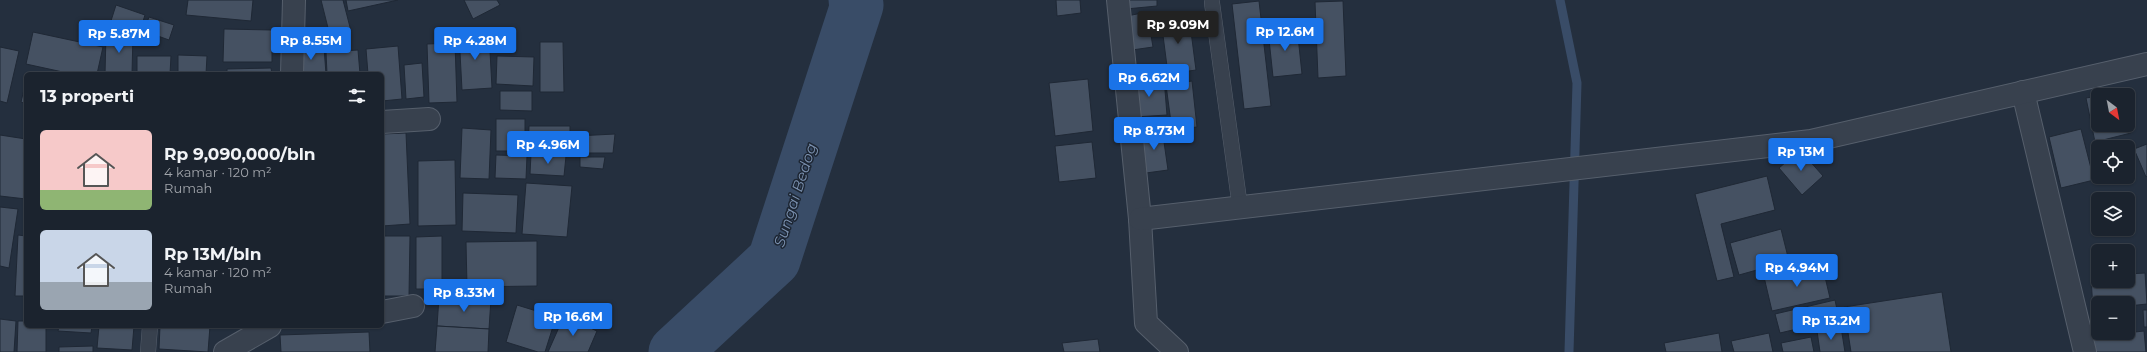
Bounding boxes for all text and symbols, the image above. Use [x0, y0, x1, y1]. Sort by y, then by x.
pin: Rp 9.09M [1137, 11, 1219, 45]
text: Rp 9.09M [1146, 16, 1210, 32]
pin: Rp 12.6M [1244, 18, 1326, 52]
pin: Rp 5.87M [78, 20, 160, 54]
text: Rp 12.6M [1255, 23, 1315, 39]
text: Rp 5.87M [88, 25, 150, 41]
pin: Rp 8.55M [270, 27, 352, 61]
pin: Rp 4.28M [434, 27, 516, 61]
text: Rp 8.55M [280, 32, 342, 48]
text: Rp 4.28M [443, 32, 507, 48]
pin: Rp 6.62M [1108, 64, 1190, 98]
text: Rp 6.62M [1118, 69, 1180, 85]
icon: filters [346, 85, 368, 107]
text: 13 properti [40, 86, 134, 106]
north arrow [2091, 88, 2135, 132]
map controls [2091, 88, 2135, 340]
pin: Rp 8.73M [1113, 117, 1195, 151]
text: Rp 8.73M [1123, 122, 1185, 138]
pin: Rp 4.96M [507, 131, 589, 165]
text: Rp 4.96M [516, 136, 580, 152]
pin: Rp 13M [1768, 138, 1834, 172]
button: locate [2091, 140, 2135, 184]
water label: Sungai Bedog [769, 141, 821, 249]
text: Rp 13M [1777, 143, 1825, 159]
text: Rp 9,090,000/bln [164, 144, 316, 164]
icon: home [72, 146, 120, 194]
text: 4 kamar · 120 m² [164, 164, 272, 180]
text: Rumah [164, 180, 212, 196]
button: layers [2091, 192, 2135, 236]
text: Rp 13M/bln [164, 244, 261, 264]
button: + [2091, 244, 2135, 288]
icon: home [72, 246, 120, 294]
pin: Rp 4.94M [1756, 254, 1838, 288]
text: Rp 4.94M [1765, 259, 1829, 275]
text: 4 kamar · 120 m² [164, 264, 272, 280]
pin: Rp 8.33M [423, 279, 505, 313]
text: Rumah [164, 280, 212, 296]
text: Rp 8.33M [433, 284, 495, 300]
button: − [2091, 296, 2135, 340]
pin: Rp 16.6M [532, 303, 614, 337]
pin: Rp 13.2M [1790, 307, 1872, 341]
text: Rp 16.6M [543, 308, 603, 324]
text: Rp 13.2M [1802, 312, 1860, 328]

